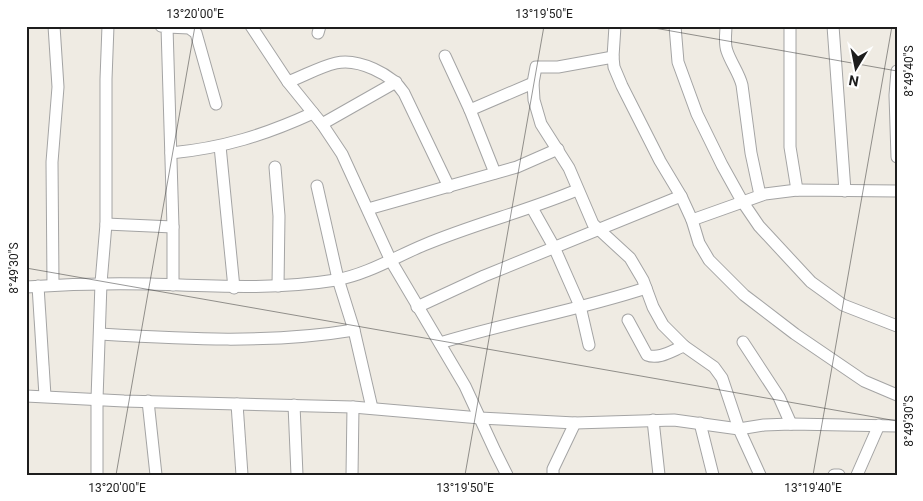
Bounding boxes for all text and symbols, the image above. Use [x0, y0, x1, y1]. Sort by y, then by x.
text: 13°20'00"E [166, 7, 224, 21]
text: 13°19'50"E [515, 7, 573, 21]
north arrow [830, 42, 880, 92]
text: 8°49'40"S [902, 45, 916, 97]
text: N [847, 72, 860, 90]
text: 8°49'30"S [7, 242, 21, 294]
text: 8°49'30"S [902, 395, 916, 447]
text: 13°20'00"E [88, 481, 146, 495]
text: 13°19'50"E [436, 481, 494, 495]
text: 13°19'40"E [784, 481, 842, 495]

